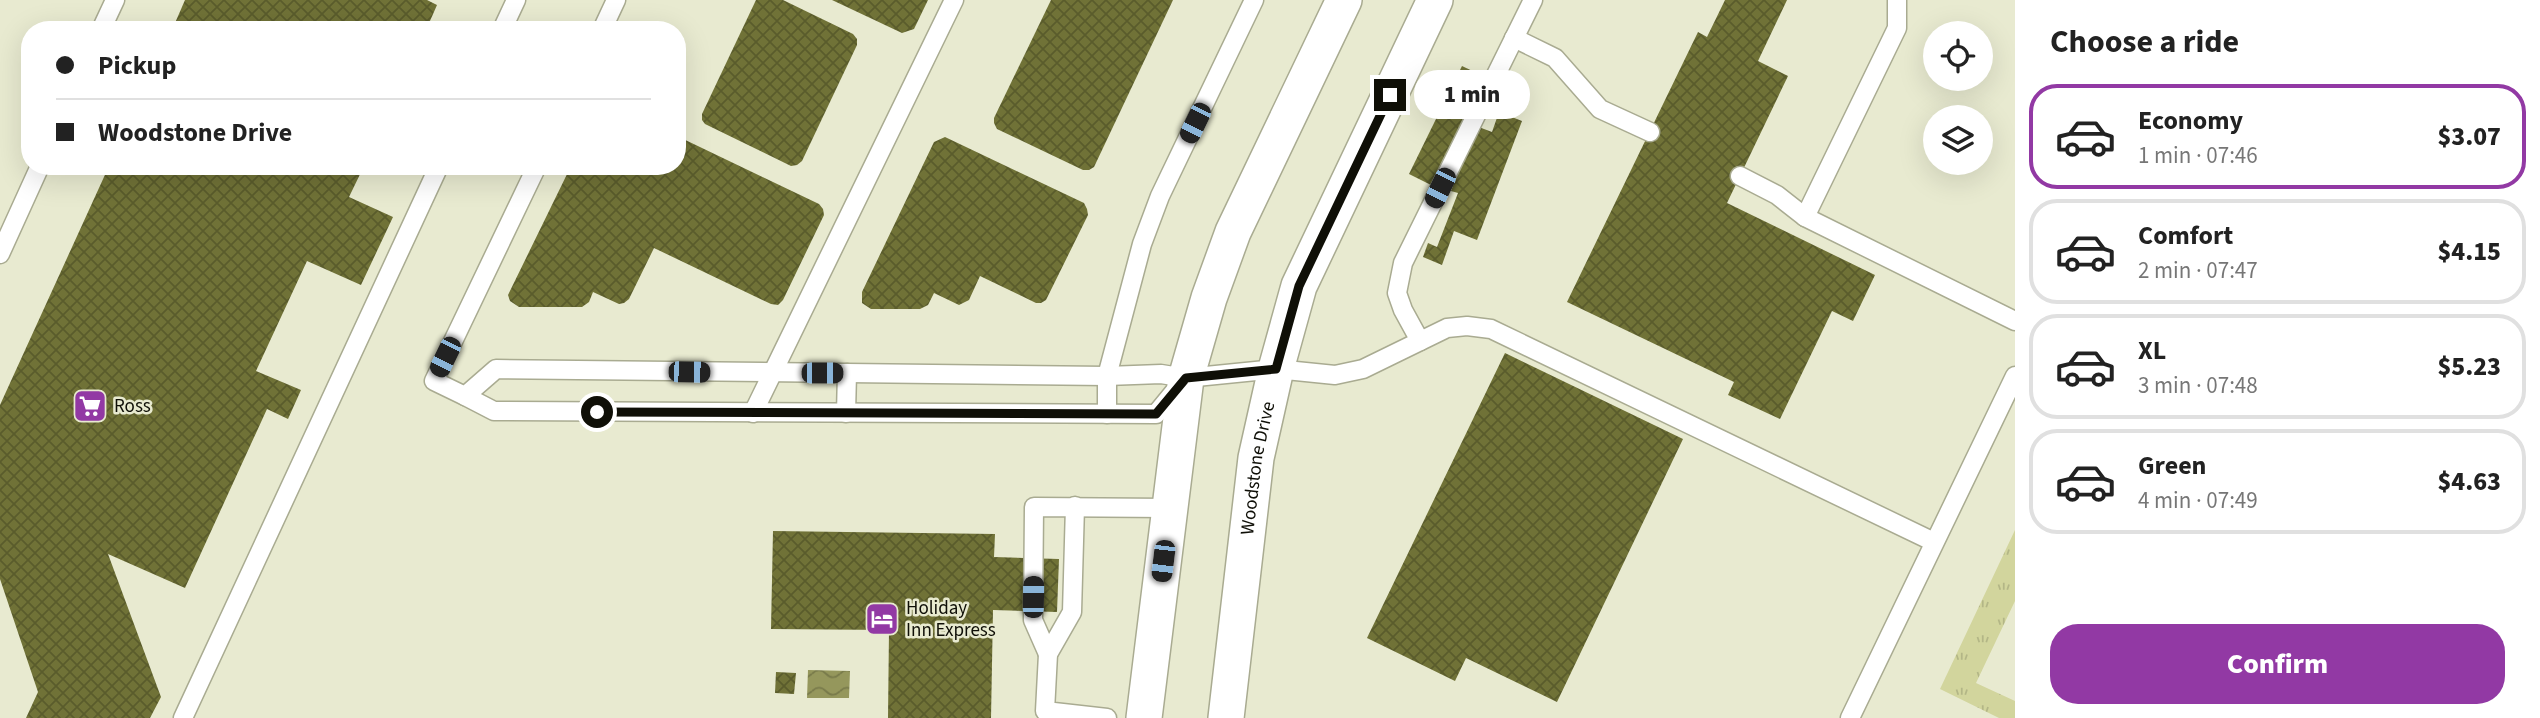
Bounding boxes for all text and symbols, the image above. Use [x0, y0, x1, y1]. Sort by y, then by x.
text: Choose a ride [2050, 19, 2239, 65]
map controls [1923, 21, 1993, 175]
button: locate [1923, 21, 1993, 91]
text: Pickup [98, 47, 176, 84]
callout: 1 min [1414, 70, 1530, 119]
text: 1 min [1444, 78, 1500, 111]
route end [1374, 79, 1406, 111]
car [1177, 100, 1214, 146]
text: Economy [2138, 102, 2243, 139]
button: layers [1923, 105, 1993, 175]
icon: car [2054, 105, 2117, 168]
text: Woodstone Drive [98, 114, 292, 151]
text: $3.07 [2437, 118, 2501, 155]
text: 1 min · 07:46 [2138, 139, 2258, 172]
car [1422, 165, 1459, 211]
text: Comfort [2138, 217, 2233, 254]
icon: car [2054, 220, 2117, 283]
text: $4.15 [2437, 233, 2501, 270]
text: 2 min · 07:47 [2138, 254, 2258, 287]
text: XL [2138, 332, 2166, 369]
car [427, 334, 464, 380]
icon: car [2054, 335, 2117, 398]
text: $5.23 [2437, 348, 2501, 385]
car [668, 361, 711, 383]
car [802, 363, 844, 384]
text: 3 min · 07:48 [2138, 369, 2258, 402]
supermarket icon: Ross [71, 387, 109, 425]
place label: Ross [114, 393, 151, 420]
route start [581, 396, 613, 428]
street label: Woodstone Drive [1234, 399, 1282, 536]
text: Green [2138, 447, 2206, 484]
icon: car [2054, 450, 2117, 513]
text: $4.63 [2437, 463, 2501, 500]
text: 4 min · 07:49 [2138, 484, 2258, 517]
car [1151, 539, 1176, 583]
car [1023, 576, 1044, 618]
place label: Holiday Inn Express [906, 595, 996, 644]
hotel icon: Holiday Inn Express [863, 600, 901, 638]
button: Confirm [2050, 624, 2505, 704]

